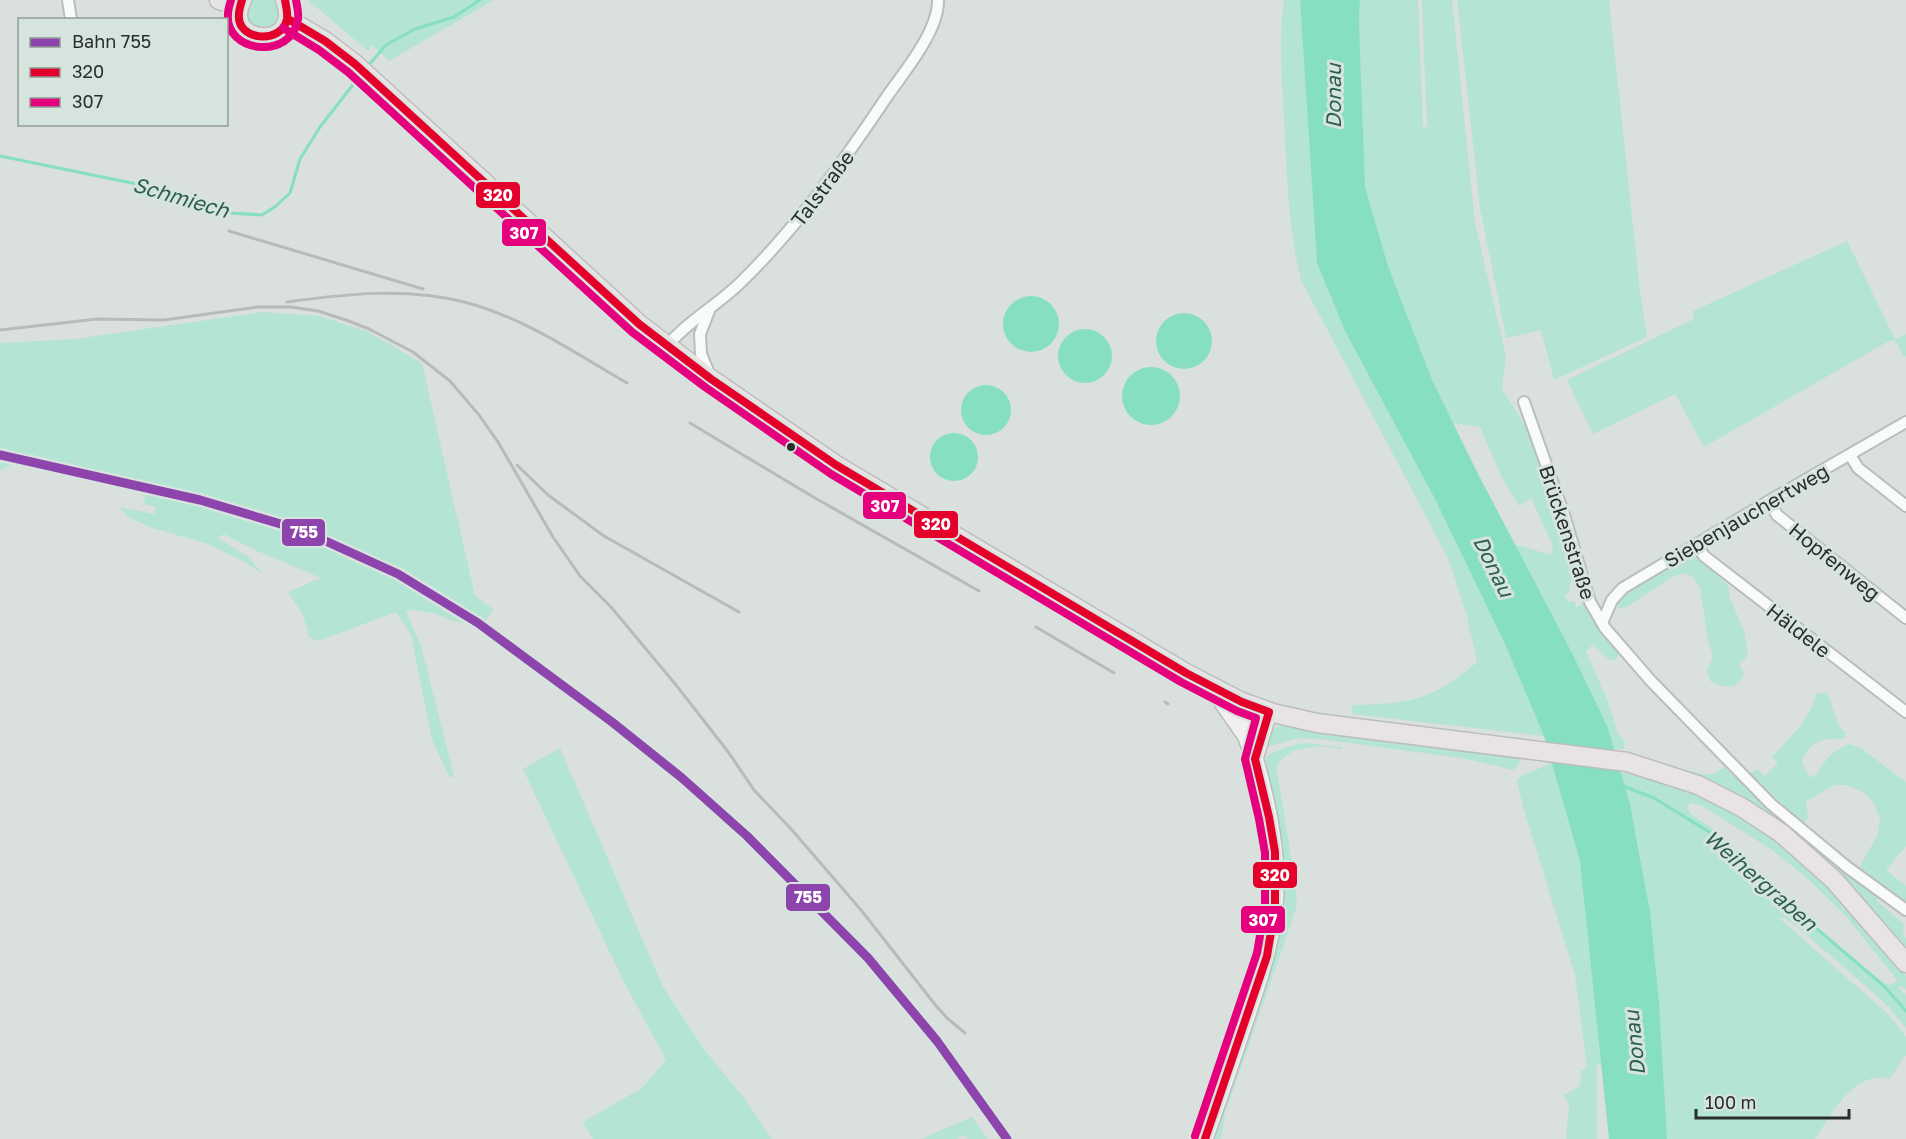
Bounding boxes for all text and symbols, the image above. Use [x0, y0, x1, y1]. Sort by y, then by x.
legend [18, 18, 228, 126]
text: Bahn 755 [72, 30, 151, 52]
text: 320 [72, 60, 104, 82]
water label: Donau [1320, 62, 1346, 128]
text: 307 [72, 90, 103, 112]
street label: Talstraße [786, 145, 858, 231]
water label: Schmiech [130, 171, 233, 223]
line badge: 320 [475, 181, 521, 209]
text: 320 [483, 185, 513, 205]
line badge: 307 [501, 218, 547, 247]
text: 307 [510, 223, 539, 243]
unlabelled marker [785, 441, 797, 453]
street label: Siebenjauchertweg [1660, 458, 1832, 572]
street label: Brückenstraße [1535, 462, 1601, 602]
line badge: 307 [862, 491, 907, 520]
text: 307 [871, 496, 900, 516]
line badge: 320 [913, 510, 959, 539]
text: 320 [921, 514, 951, 534]
street label: Hopfenweg [1785, 517, 1885, 605]
line badge: 755 [281, 518, 326, 547]
text: 755 [290, 522, 318, 542]
water label: Donau [1468, 531, 1520, 602]
street label: Häldele [1762, 598, 1836, 662]
water label: Weihergraben [1699, 824, 1824, 937]
line badge: 320 [1252, 861, 1298, 889]
text: 320 [1260, 865, 1290, 885]
line badge: 755 [785, 883, 831, 912]
text: 755 [794, 887, 822, 907]
line badge: 307 [1240, 905, 1286, 934]
text: 307 [1249, 910, 1278, 930]
water label: Donau [1618, 1008, 1650, 1077]
scale bar [1696, 1082, 1849, 1120]
text: 100 m [1705, 1091, 1756, 1113]

